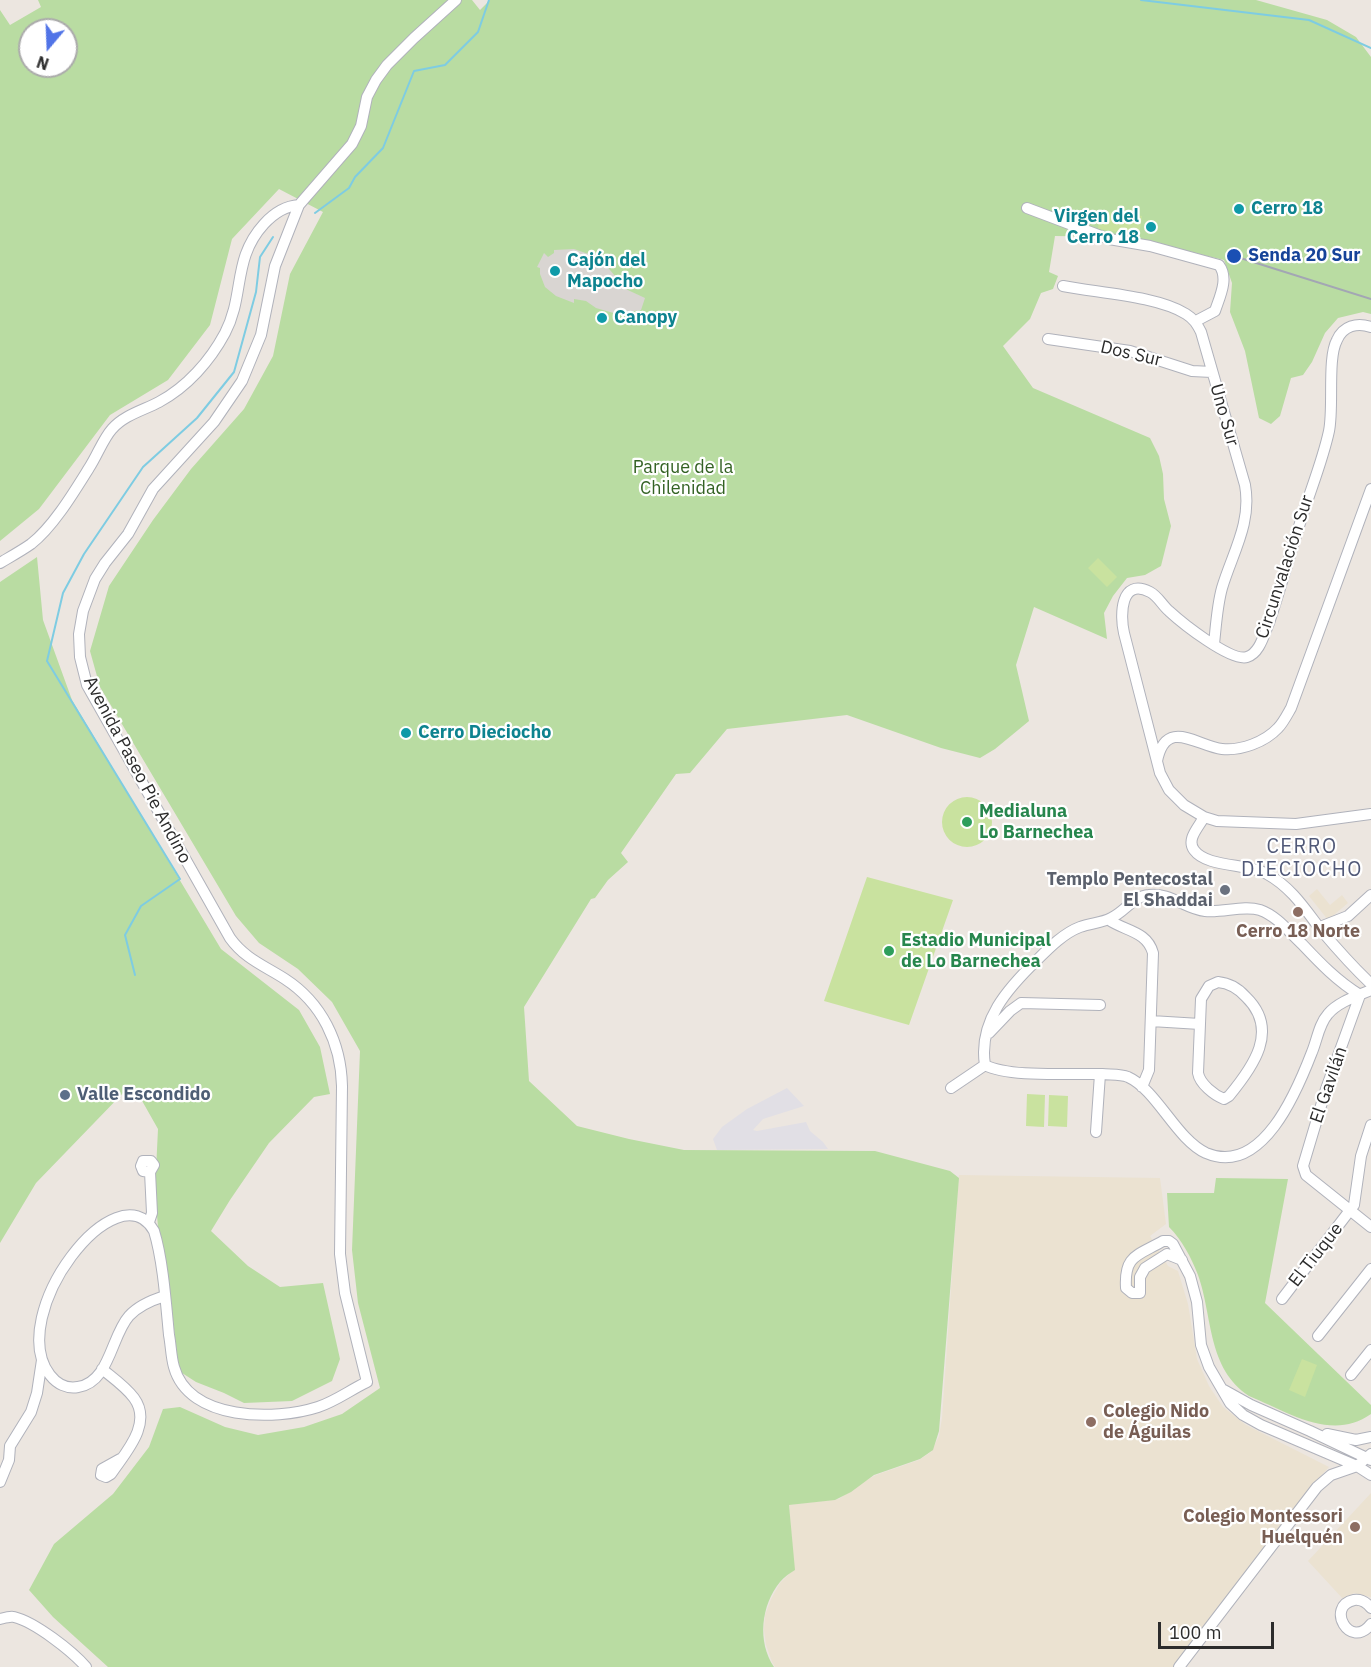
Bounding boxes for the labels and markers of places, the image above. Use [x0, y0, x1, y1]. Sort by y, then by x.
place label: Cerro 18 [1251, 198, 1323, 220]
marker: Cerro 18 [1232, 202, 1246, 216]
place label: Virgen del Cerro 18 [1054, 206, 1139, 248]
marker: Virgen del Cerro 18 [1144, 220, 1158, 234]
place label: Senda 20 Sur [1248, 245, 1361, 267]
marker: Senda 20 Sur [1225, 247, 1243, 265]
place label: Cajón del Mapocho [567, 250, 646, 292]
marker: Cajón del Mapocho [548, 264, 562, 278]
place label: Canopy [614, 307, 677, 329]
marker: Canopy [595, 311, 609, 325]
place label: Cerro Dieciocho [418, 722, 551, 744]
marker: Cerro Dieciocho [399, 726, 413, 740]
place label: Medialuna Lo Barnechea [979, 801, 1094, 844]
marker: Medialuna Lo Barnechea [960, 815, 974, 829]
place label: Templo Pentecostal El Shaddai [1047, 869, 1213, 912]
marker: Templo Pentecostal El Shaddai [1218, 883, 1232, 897]
marker: Cerro 18 Norte [1291, 905, 1305, 919]
place label: Cerro 18 Norte [1236, 921, 1360, 943]
place label: Estadio Municipal de Lo Barnechea [901, 930, 1051, 972]
marker: Estadio Municipal de Lo Barnechea [882, 944, 896, 958]
place label: Valle Escondido [77, 1084, 211, 1106]
marker: Valle Escondido [58, 1088, 72, 1102]
place label: Colegio Nido de Águilas [1103, 1401, 1209, 1444]
marker: Colegio Nido de Águilas [1084, 1415, 1098, 1429]
place label: Colegio Montessori Huelquén [1183, 1506, 1343, 1549]
marker: Colegio Montessori Huelquén [1348, 1520, 1362, 1534]

